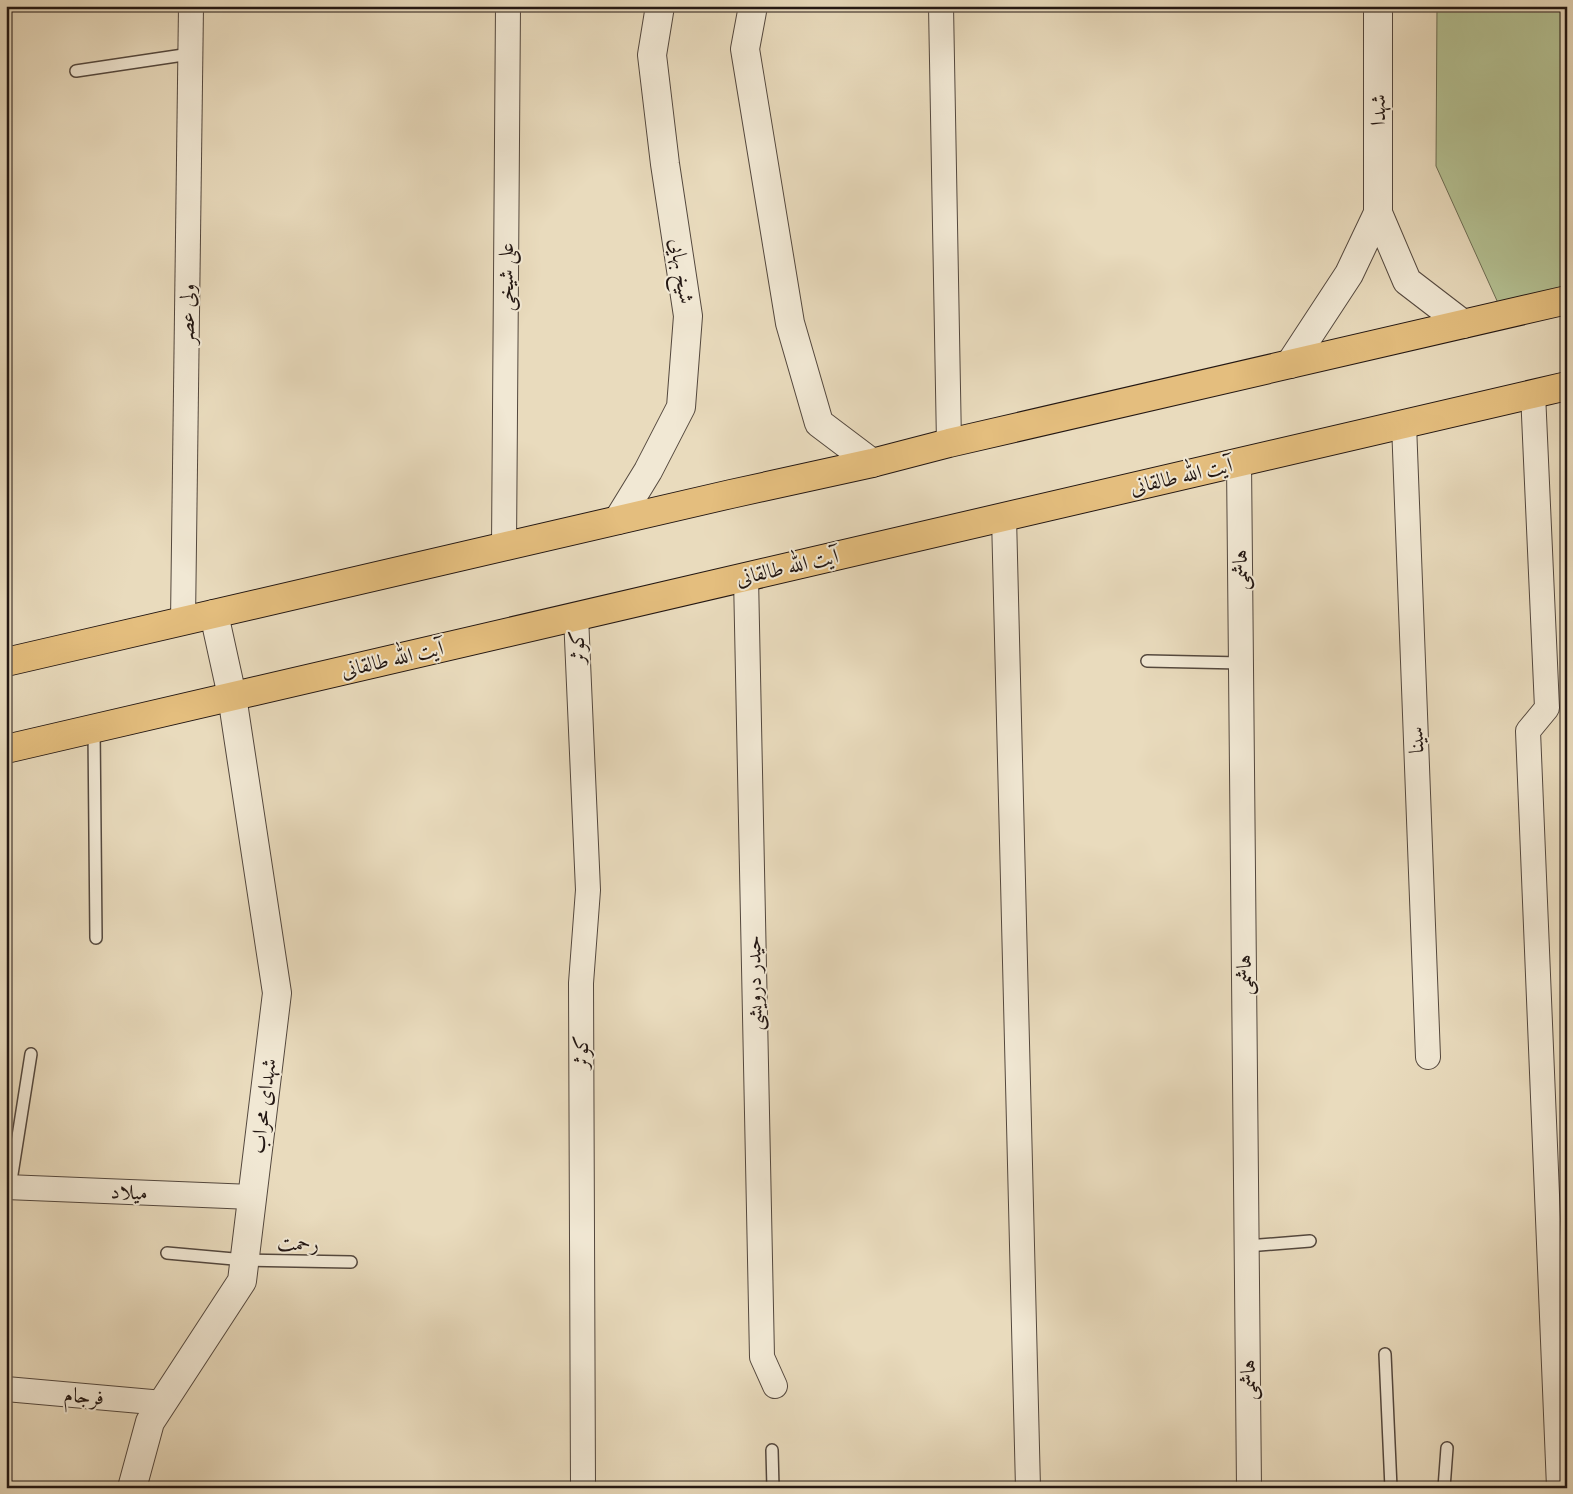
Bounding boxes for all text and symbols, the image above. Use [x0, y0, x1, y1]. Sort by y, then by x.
street label: شهدا [1366, 94, 1392, 126]
street label: شیخ بهایی [658, 236, 699, 307]
street label: علی شیخی [494, 243, 522, 311]
street label: ولی عصر [174, 284, 202, 346]
street label: آیت الله طالقانی [1126, 447, 1237, 501]
street label: آیت الله طالقانی [732, 538, 843, 592]
street label: هاشمی [1228, 549, 1254, 591]
street label: آیت الله طالقانی [337, 630, 448, 684]
street label: کوثر [564, 630, 592, 666]
street label: سینا [1404, 726, 1430, 754]
street label: حیدر درویشی [741, 935, 770, 1031]
street label: هاشمی [1232, 954, 1258, 996]
street label: کوثر [569, 1035, 595, 1071]
street label: شهدای محراب [245, 1057, 283, 1155]
street label: میلاد [110, 1179, 148, 1207]
street label: رحمت [277, 1231, 319, 1257]
street label: هاشمی [1236, 1359, 1262, 1401]
street label: فرجام [62, 1382, 105, 1416]

